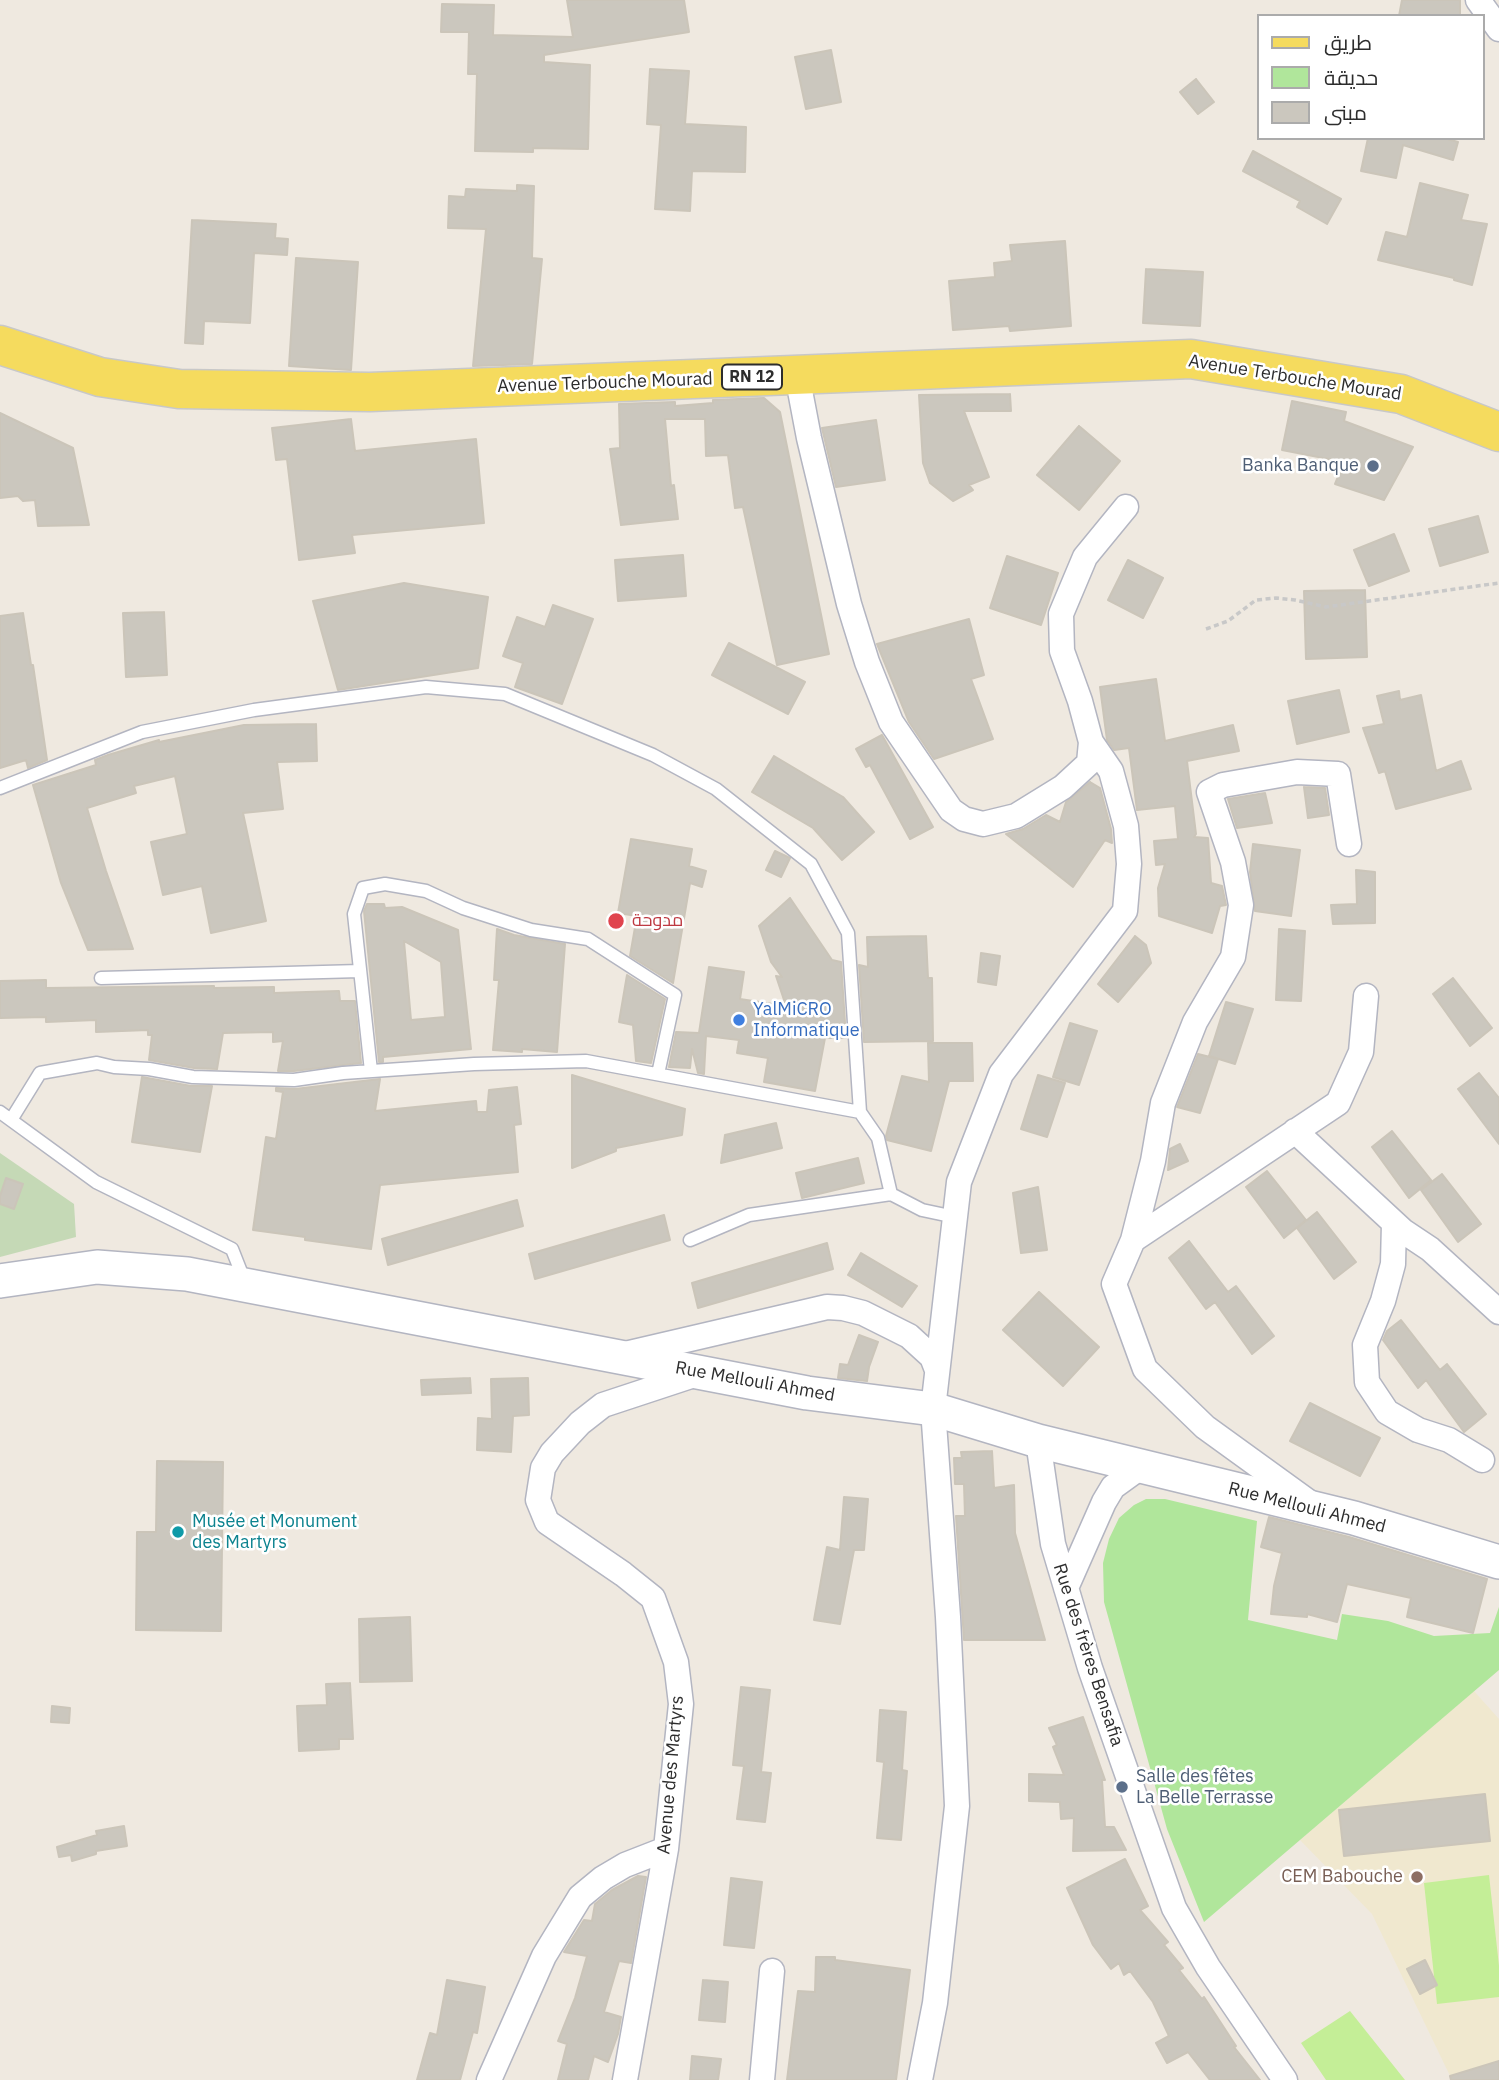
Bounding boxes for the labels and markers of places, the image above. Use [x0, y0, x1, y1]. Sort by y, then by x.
place label: Banka Banque [1242, 455, 1359, 477]
marker: Banka Banque [1365, 458, 1381, 474]
place label: مدوحة [632, 910, 683, 932]
marker: مدوحة [606, 911, 626, 931]
place label: YalMiCRO Informatique [753, 999, 860, 1042]
marker: YalMiCRO Informatique [731, 1012, 747, 1028]
place label: Musée et Monument des Martyrs [192, 1511, 357, 1554]
marker: Musée et Monument des Martyrs [170, 1524, 186, 1540]
place label: Salle des fêtes La Belle Terrasse [1136, 1766, 1273, 1809]
marker: Salle des fêtes La Belle Terrasse [1114, 1779, 1130, 1795]
place label: CEM Babouche [1281, 1866, 1403, 1888]
marker: CEM Babouche [1409, 1869, 1425, 1885]

